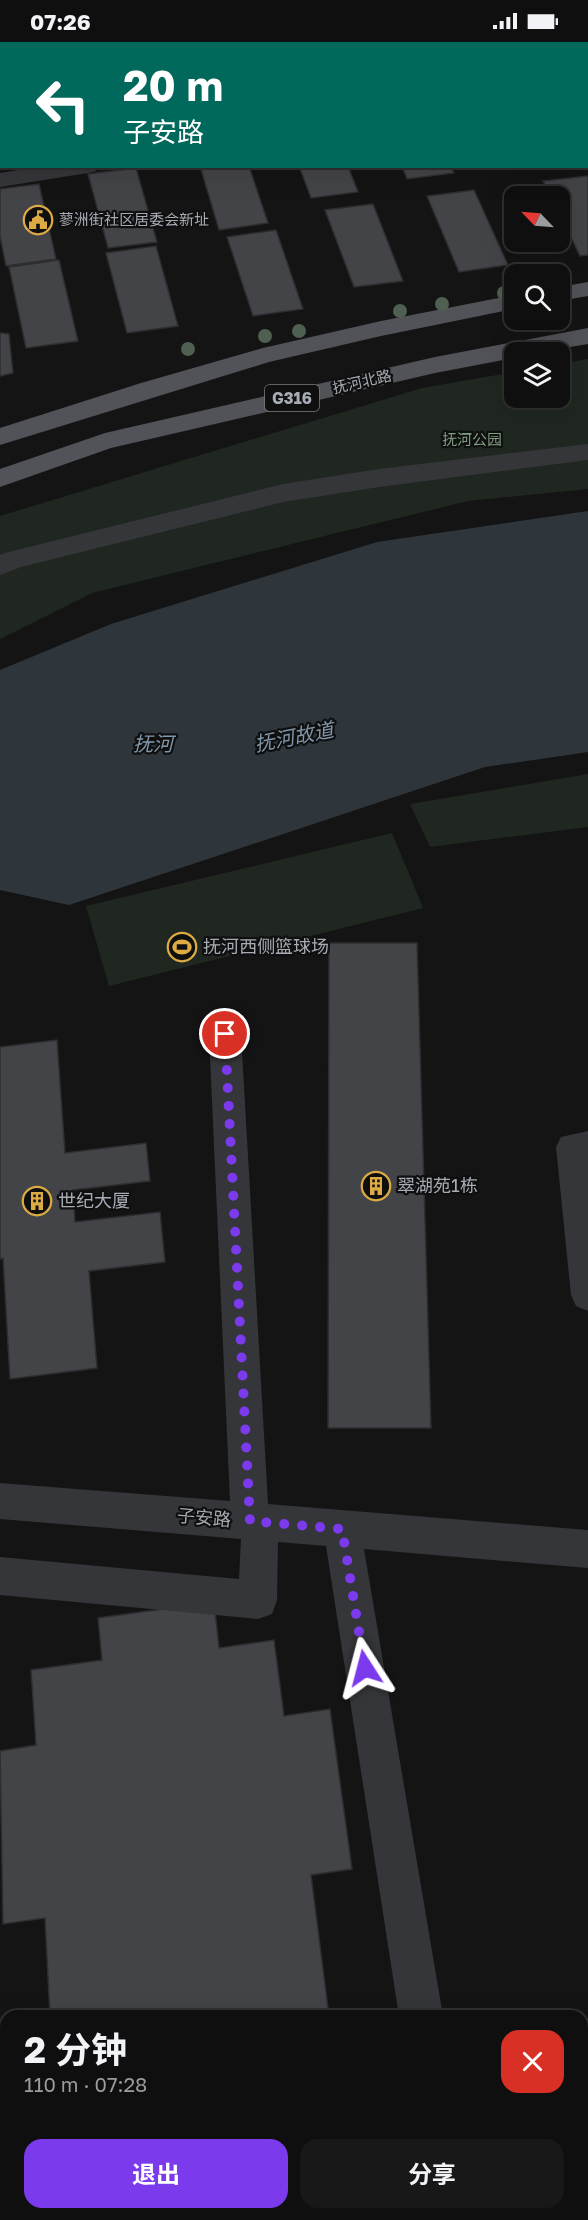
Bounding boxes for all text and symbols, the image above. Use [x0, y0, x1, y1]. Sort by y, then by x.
text: 07:26 [30, 8, 91, 35]
text: 20 m [123, 60, 223, 110]
icon: left [24, 66, 102, 144]
text: 子安路 [123, 116, 204, 148]
north arrow [504, 186, 570, 252]
map controls [504, 186, 570, 408]
public building icon: 蓼洲街社区居委会新址 [22, 204, 54, 236]
place label: 蓼洲街社区居委会新址 [59, 210, 209, 228]
button: search [504, 264, 570, 330]
button: layers [504, 342, 570, 408]
street label: 抚河北路 [331, 366, 393, 397]
road number: G316 [265, 385, 319, 411]
park label: 抚河公园 [442, 430, 502, 448]
water label: 抚河故道 [252, 716, 338, 755]
water label: 抚河 [133, 731, 177, 755]
sports icon: 抚河西侧篮球场 [166, 931, 198, 963]
place label: 抚河西侧篮球场 [203, 935, 329, 957]
pin [199, 1008, 250, 1059]
icon: arrive [208, 1017, 241, 1050]
building icon: 翠湖苑1栋 [360, 1170, 392, 1202]
place label: 翠湖苑1栋 [397, 1174, 478, 1196]
building icon: 世纪大厦 [21, 1185, 53, 1217]
place label: 世纪大厦 [58, 1189, 130, 1211]
street label: 子安路 [176, 1504, 232, 1530]
position arrow [333, 1636, 397, 1700]
text: 2 分钟 [24, 2028, 127, 2071]
button: close [501, 2030, 564, 2093]
text: 110 m · 07:28 [24, 2072, 147, 2096]
button: 退出 [24, 2139, 288, 2208]
button: 分享 [300, 2139, 564, 2208]

